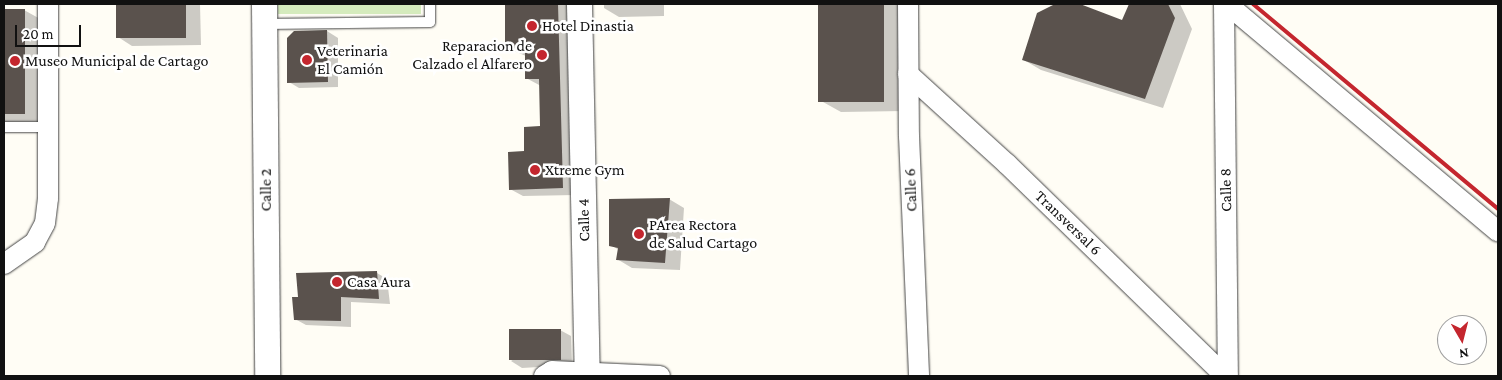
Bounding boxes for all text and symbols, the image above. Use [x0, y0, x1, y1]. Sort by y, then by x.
scale bar [18, 15, 84, 47]
place label: Hotel Dinastia [542, 16, 634, 36]
marker: Hotel Dinastia [526, 20, 538, 32]
text: 20 m [23, 26, 54, 42]
place label: Reparacion de Calzado el Alfarero [412, 36, 532, 74]
place label: Veterinaria El Camión [317, 41, 388, 79]
marker: Reparacion de Calzado el Alfarero [536, 49, 548, 61]
place label: Museo Municipal de Cartago [25, 51, 209, 71]
marker: Veterinaria El Camión [301, 54, 313, 66]
marker: Museo Municipal de Cartago [9, 55, 21, 67]
place label: Xtreme Gym [545, 160, 625, 180]
marker: Xtreme Gym [529, 164, 541, 176]
street label: Calle 6 [901, 168, 921, 212]
street label: Calle 8 [1216, 168, 1236, 212]
street label: Calle 2 [256, 169, 276, 211]
street label: Transversal 6 [1031, 187, 1105, 259]
street label: Calle 4 [574, 198, 594, 242]
place label: PArea Rectora de Salud Cartago [649, 215, 757, 253]
marker: PArea Rectora de Salud Cartago [633, 228, 645, 240]
place label: Casa Aura [347, 272, 411, 292]
marker: Casa Aura [331, 276, 343, 288]
north arrow [1437, 315, 1487, 365]
text: N [1458, 345, 1470, 362]

